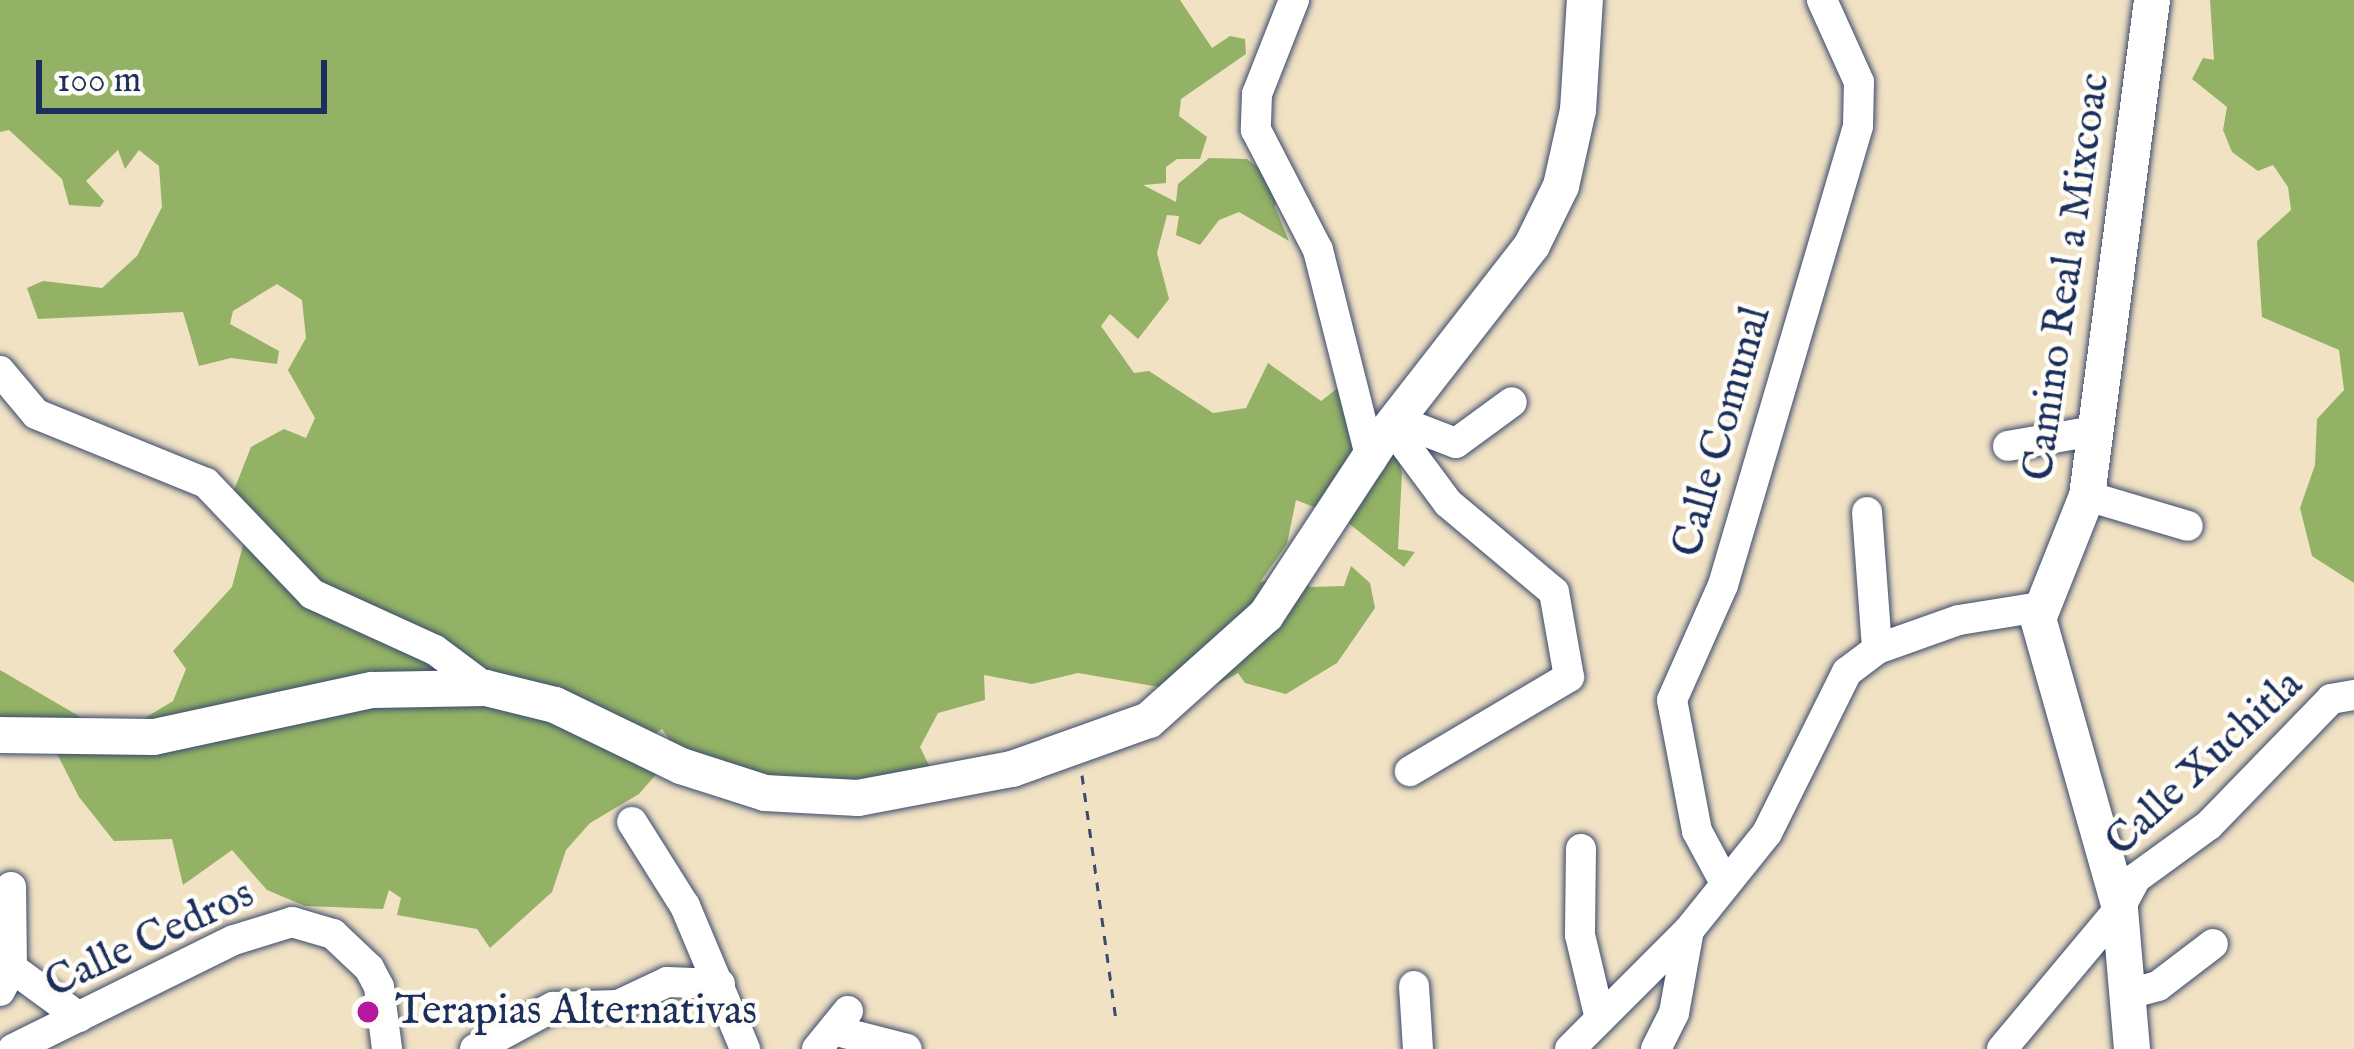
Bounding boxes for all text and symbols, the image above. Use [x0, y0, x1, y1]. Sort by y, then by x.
scale bar [42, 36, 333, 110]
text: 100 m [57, 58, 141, 104]
street label: Camino Real a Mixcoac [2014, 70, 2122, 484]
street label: Calle Comunal [1663, 301, 1783, 563]
street label: Calle Xuchitla [2096, 660, 2314, 868]
street label: Calle Cedros [38, 870, 262, 1010]
place label: Terapias Alternativas [395, 987, 757, 1037]
marker: Terapias Alternativas [352, 996, 384, 1028]

